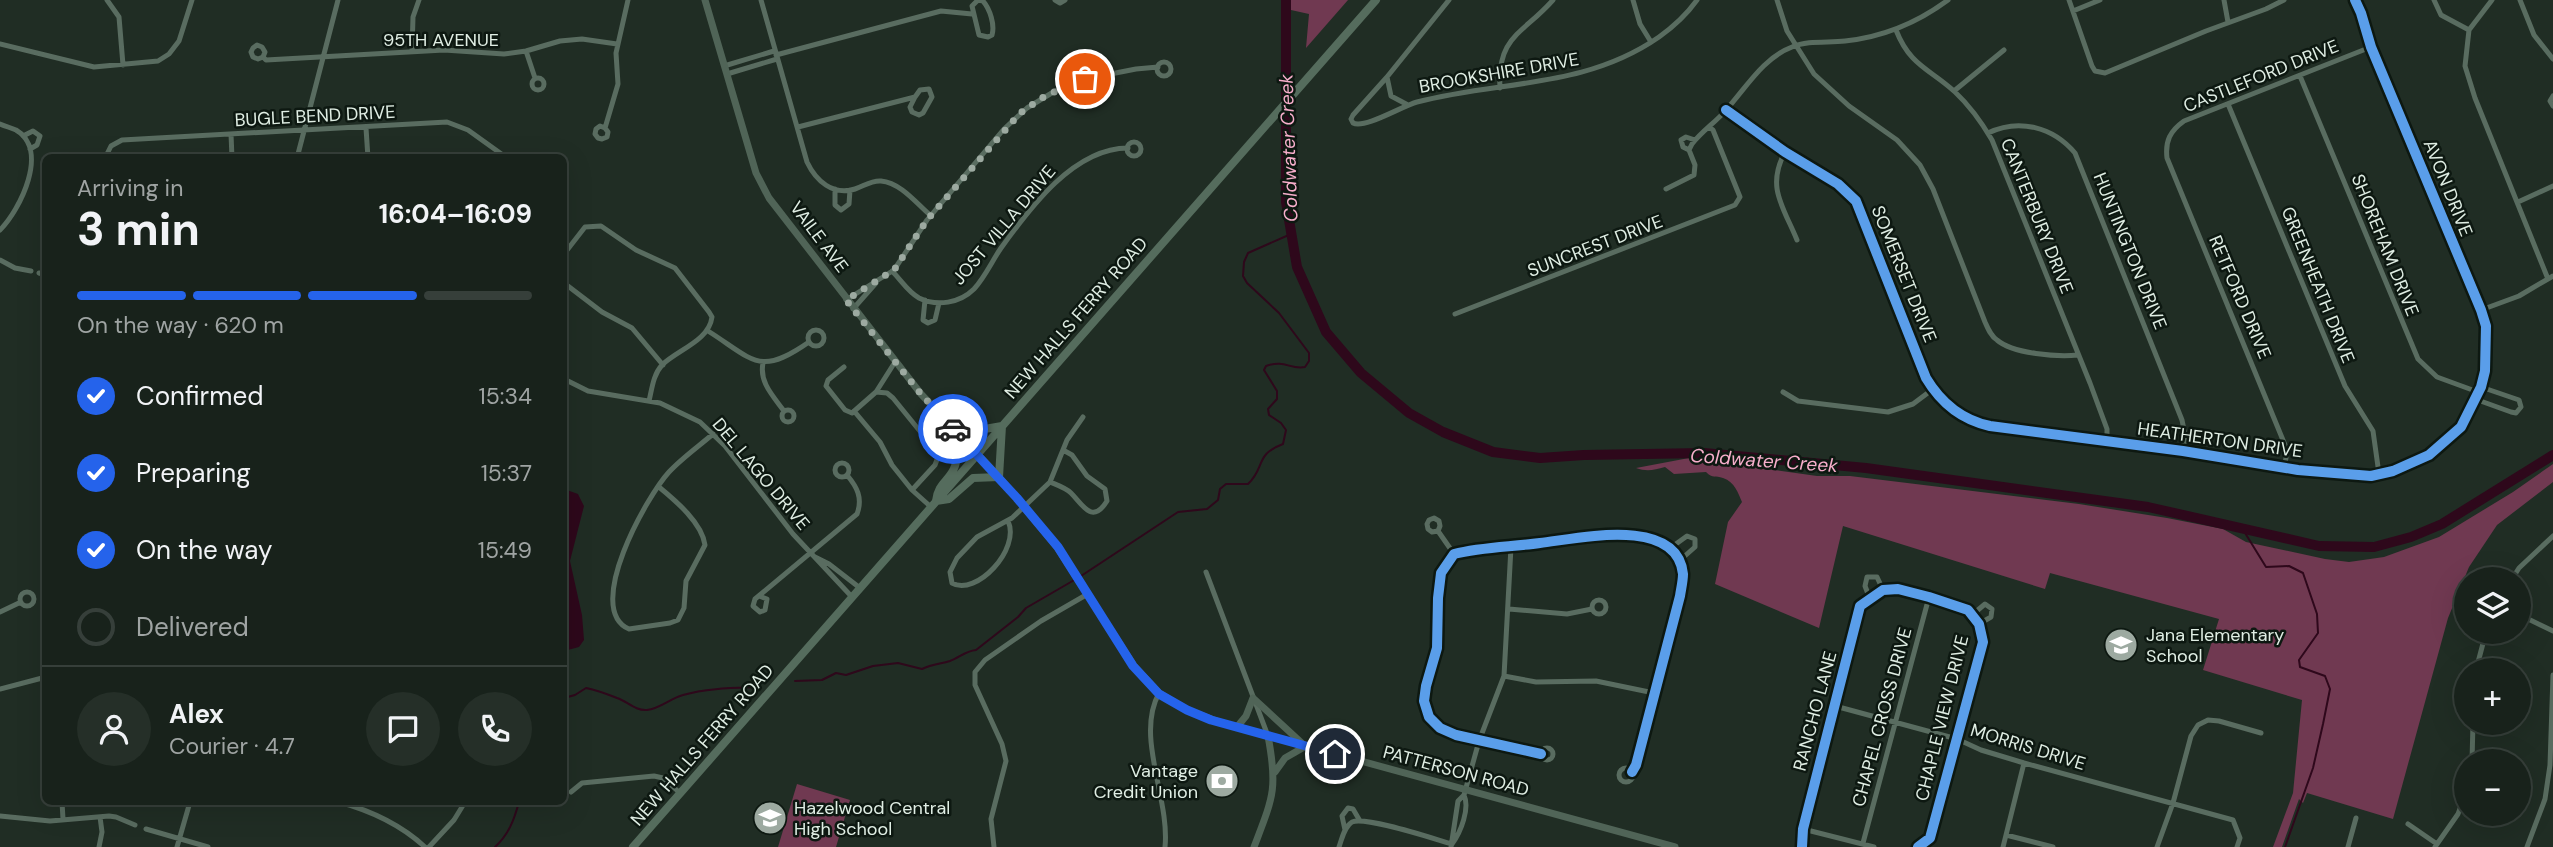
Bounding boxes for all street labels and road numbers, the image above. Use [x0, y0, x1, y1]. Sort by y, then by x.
street label: 95TH AVENUE [383, 28, 499, 52]
street label: CASTLEFORD DRIVE [2180, 34, 2342, 118]
street label: BROOKSHIRE DRIVE [1417, 47, 1581, 99]
street label: BUGLE BEND DRIVE [234, 100, 396, 132]
street label: CANTERBURY DRIVE [1995, 135, 2079, 297]
street label: AVON DRIVE [2418, 136, 2478, 240]
street label: JOST VILLA DRIVE [947, 160, 1061, 290]
street label: HUNTINGTON DRIVE [2088, 169, 2172, 333]
street label: SHOREHAM DRIVE [2346, 170, 2424, 320]
street label: VAILE AVE [784, 197, 854, 277]
street label: SOMERSET DRIVE [1866, 202, 1942, 346]
street label: GREENHEATH DRIVE [2276, 203, 2360, 367]
street label: SUNCREST DRIVE [1524, 209, 1666, 283]
street label: NEW HALLS FERRY ROAD [999, 232, 1153, 404]
street label: RETFORD DRIVE [2203, 232, 2277, 362]
street label: DEL LAGO DRIVE [707, 413, 815, 535]
street label: HEATHERTON DRIVE [2136, 417, 2304, 463]
street label: CHAPEL CROSS DRIVE [1847, 625, 1917, 809]
street label: CHAPLE VIEW DRIVE [1910, 633, 1974, 803]
street label: RANCHO LANE [1787, 648, 1843, 774]
street label: NEW HALLS FERRY ROAD [625, 659, 779, 831]
street label: MORRIS DRIVE [1967, 718, 2089, 776]
street label: PATTERSON ROAD [1380, 740, 1532, 802]

